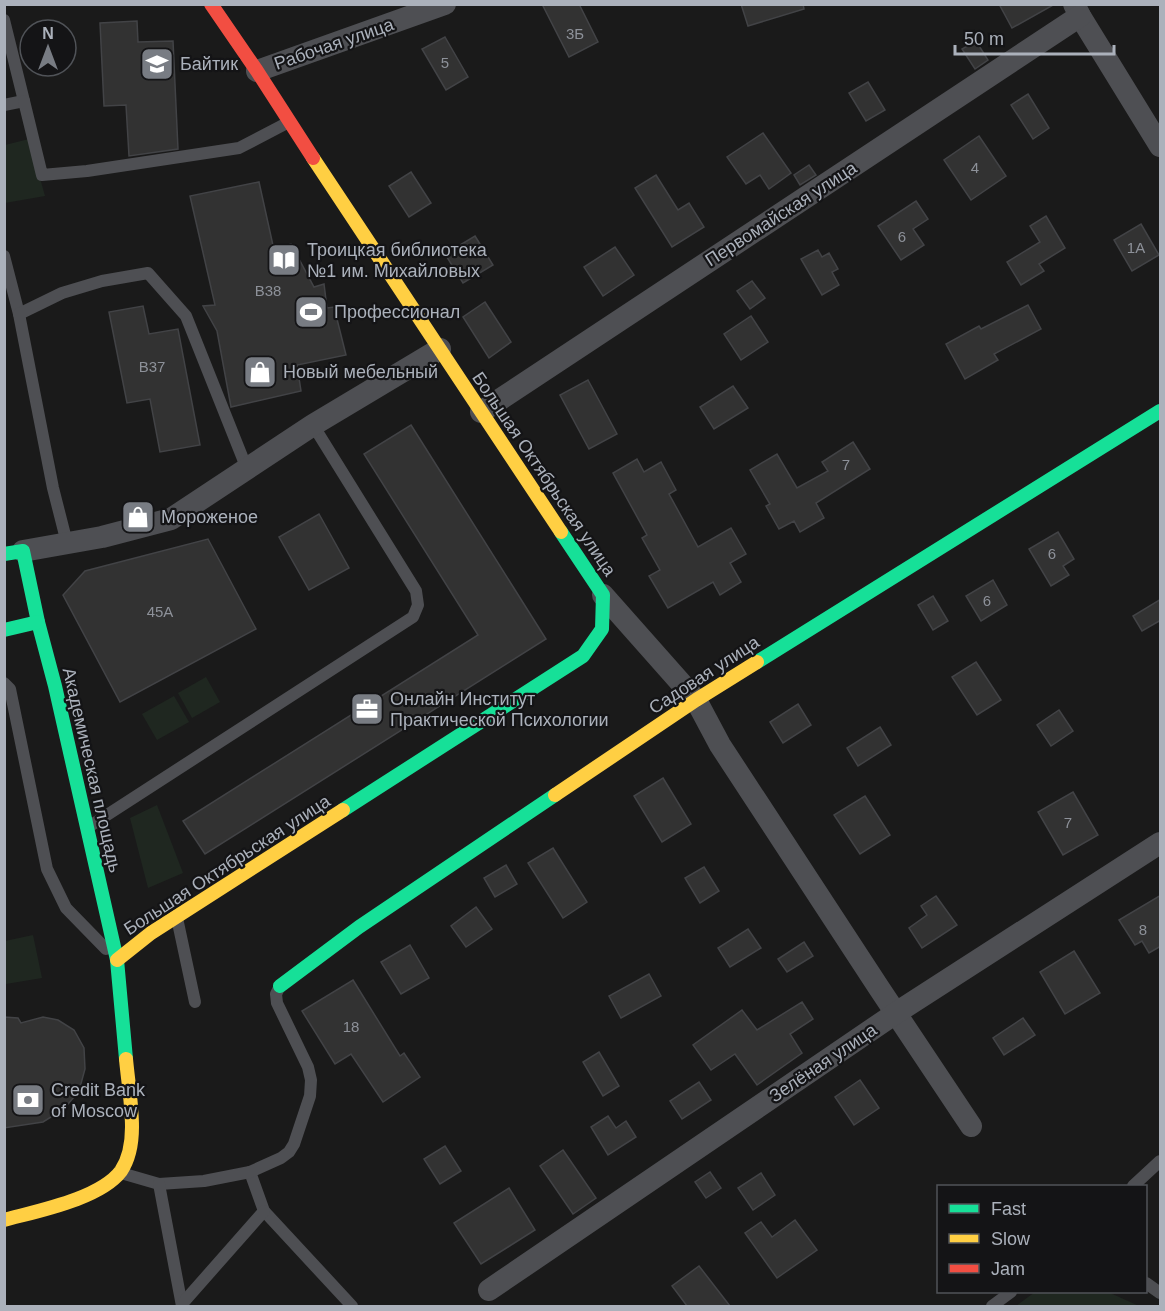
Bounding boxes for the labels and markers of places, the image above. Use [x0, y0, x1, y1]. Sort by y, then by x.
school or university icon: Байтик [139, 46, 175, 82]
place label: Байтик [180, 54, 238, 74]
place label: Троицкая библиотека №1 им. Михайловых [307, 240, 488, 281]
library icon: Троицкая библиотека №1 им. Михайловых [266, 242, 302, 278]
sports icon: Профессионал [293, 294, 329, 330]
place label: Профессионал [334, 302, 460, 322]
shop icon: Новый мебельный [242, 354, 278, 390]
place label: Новый мебельный [283, 362, 438, 382]
shop icon: Мороженое [120, 499, 156, 535]
place label: Мороженое [161, 507, 258, 527]
place label: Онлайн Институт Практической Психологии [390, 689, 609, 730]
office icon: Онлайн Институт Практической Психологии [349, 691, 385, 727]
place label: Credit Bank of Moscow [51, 1080, 146, 1121]
bank icon: Credit Bank of Moscow [10, 1082, 46, 1118]

